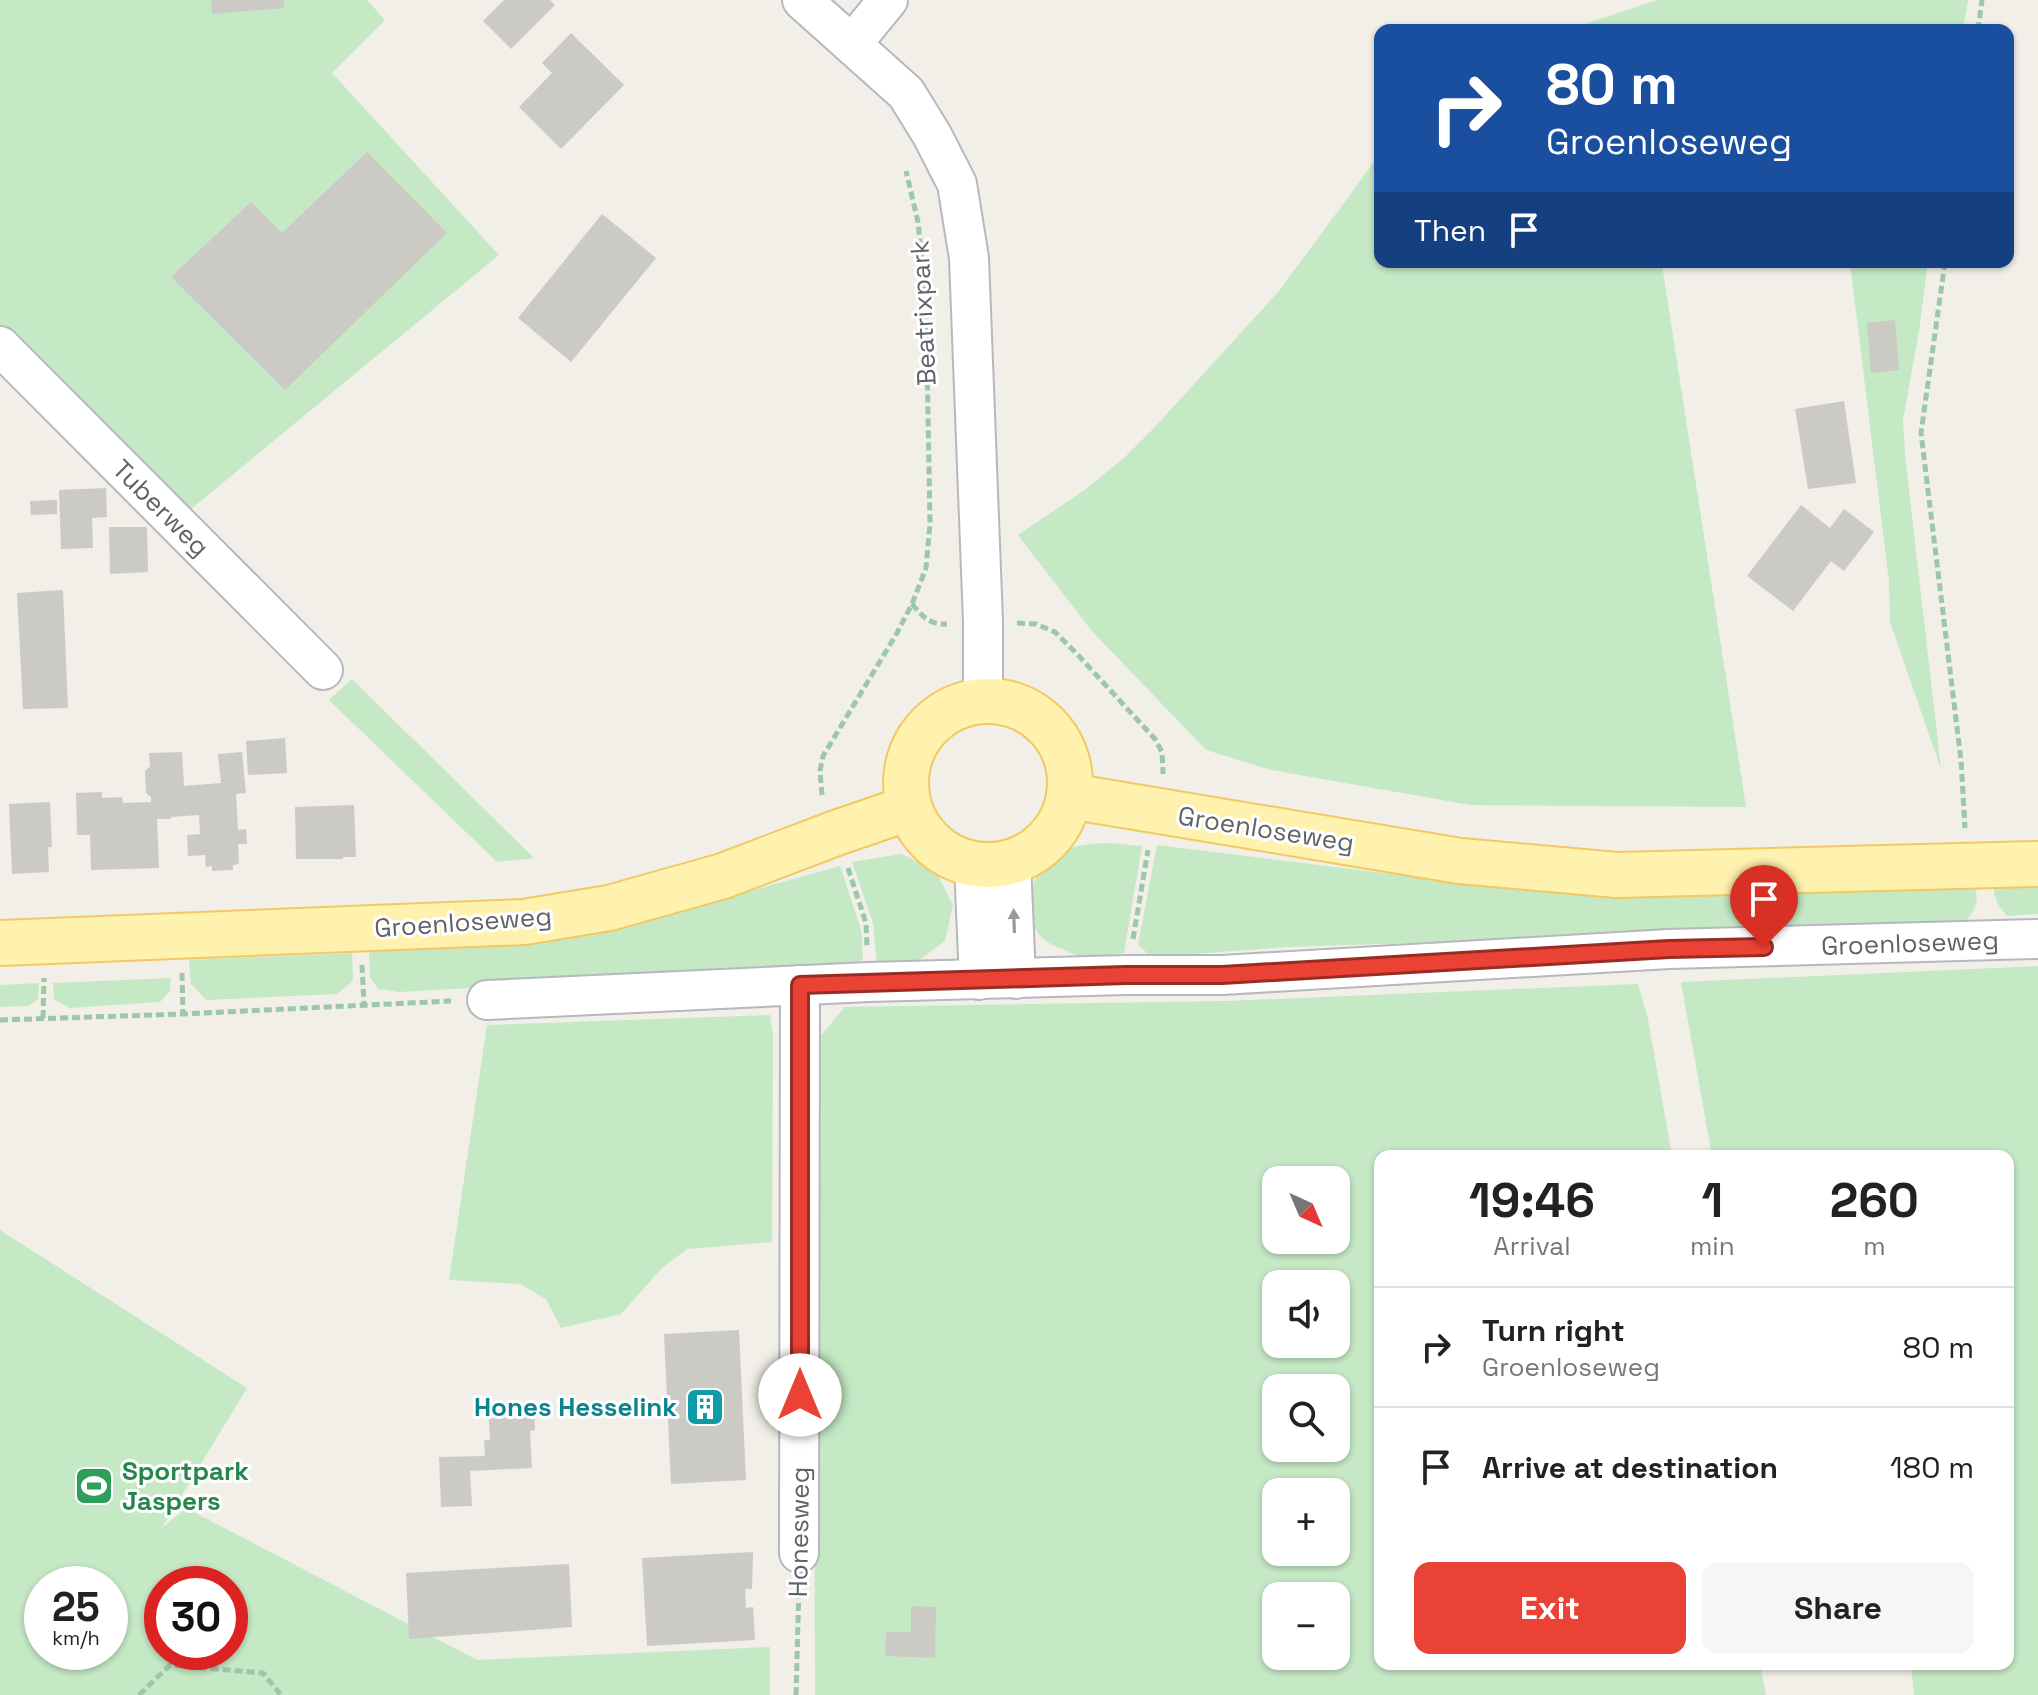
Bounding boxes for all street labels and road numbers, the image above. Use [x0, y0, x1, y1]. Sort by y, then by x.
street label: Beatrixpark [902, 239, 944, 387]
street label: Tuberweg [105, 452, 217, 564]
street label: Groenloseweg [1176, 798, 1356, 860]
street label: Groenloseweg [373, 899, 553, 945]
street label: Groenloseweg [1821, 923, 1999, 963]
street label: Honesweg [781, 1466, 817, 1598]

